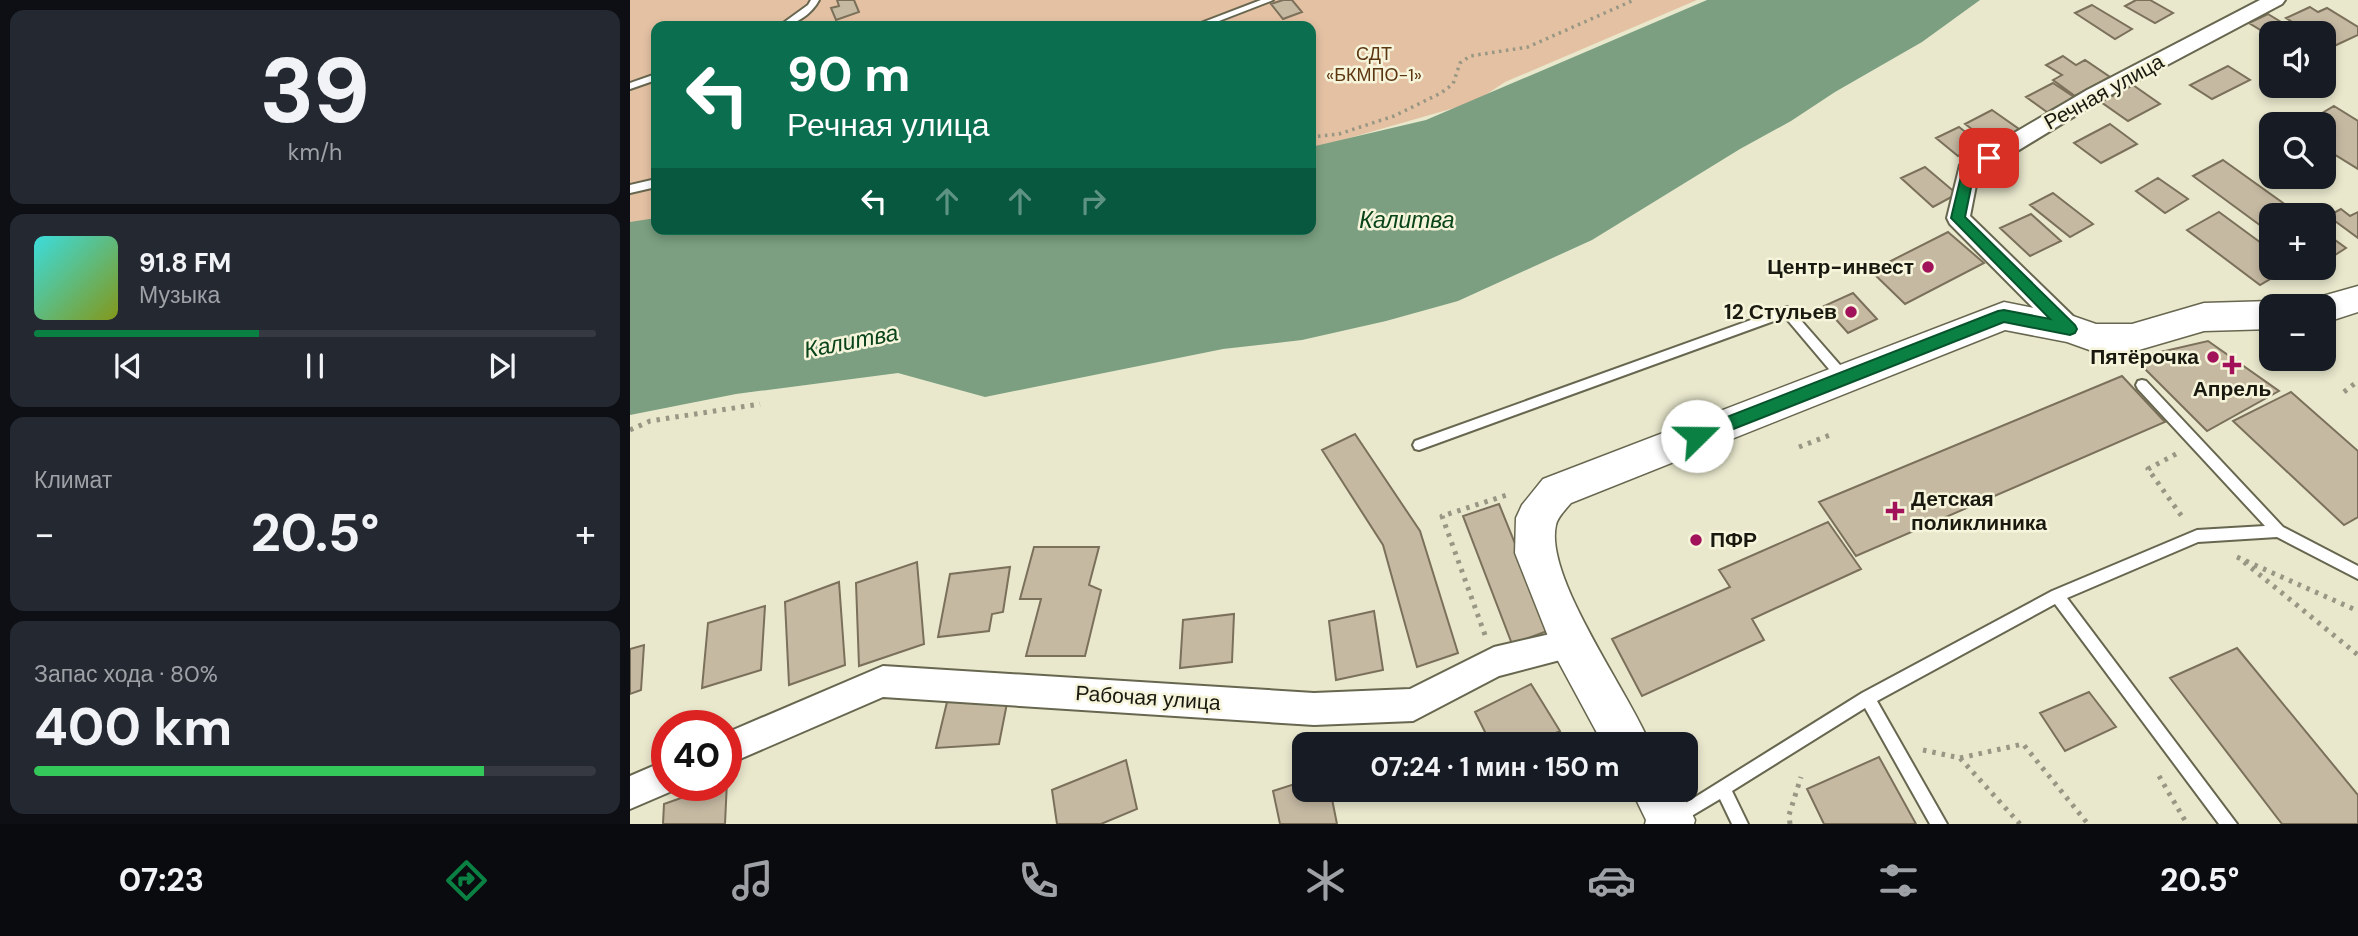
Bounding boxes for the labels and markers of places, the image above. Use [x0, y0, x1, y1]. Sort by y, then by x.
pin [1959, 128, 2019, 188]
place label: Центр-инвест [1767, 253, 1914, 281]
marker: Центр-инвест [1920, 259, 1936, 275]
place label: 12 Стульев [1724, 298, 1837, 326]
marker: 12 Стульев [1843, 304, 1859, 320]
place label: Пятёрочка [2090, 343, 2199, 371]
marker: Пятёрочка [2205, 349, 2221, 365]
marker: Апрель [2224, 357, 2240, 373]
place label: Апрель [2193, 375, 2271, 403]
place label: Детская поликлиника [1911, 485, 2047, 537]
marker: Детская поликлиника [1885, 501, 1905, 521]
place label: ПФР [1710, 526, 1757, 554]
marker: ПФР [1688, 532, 1704, 548]

